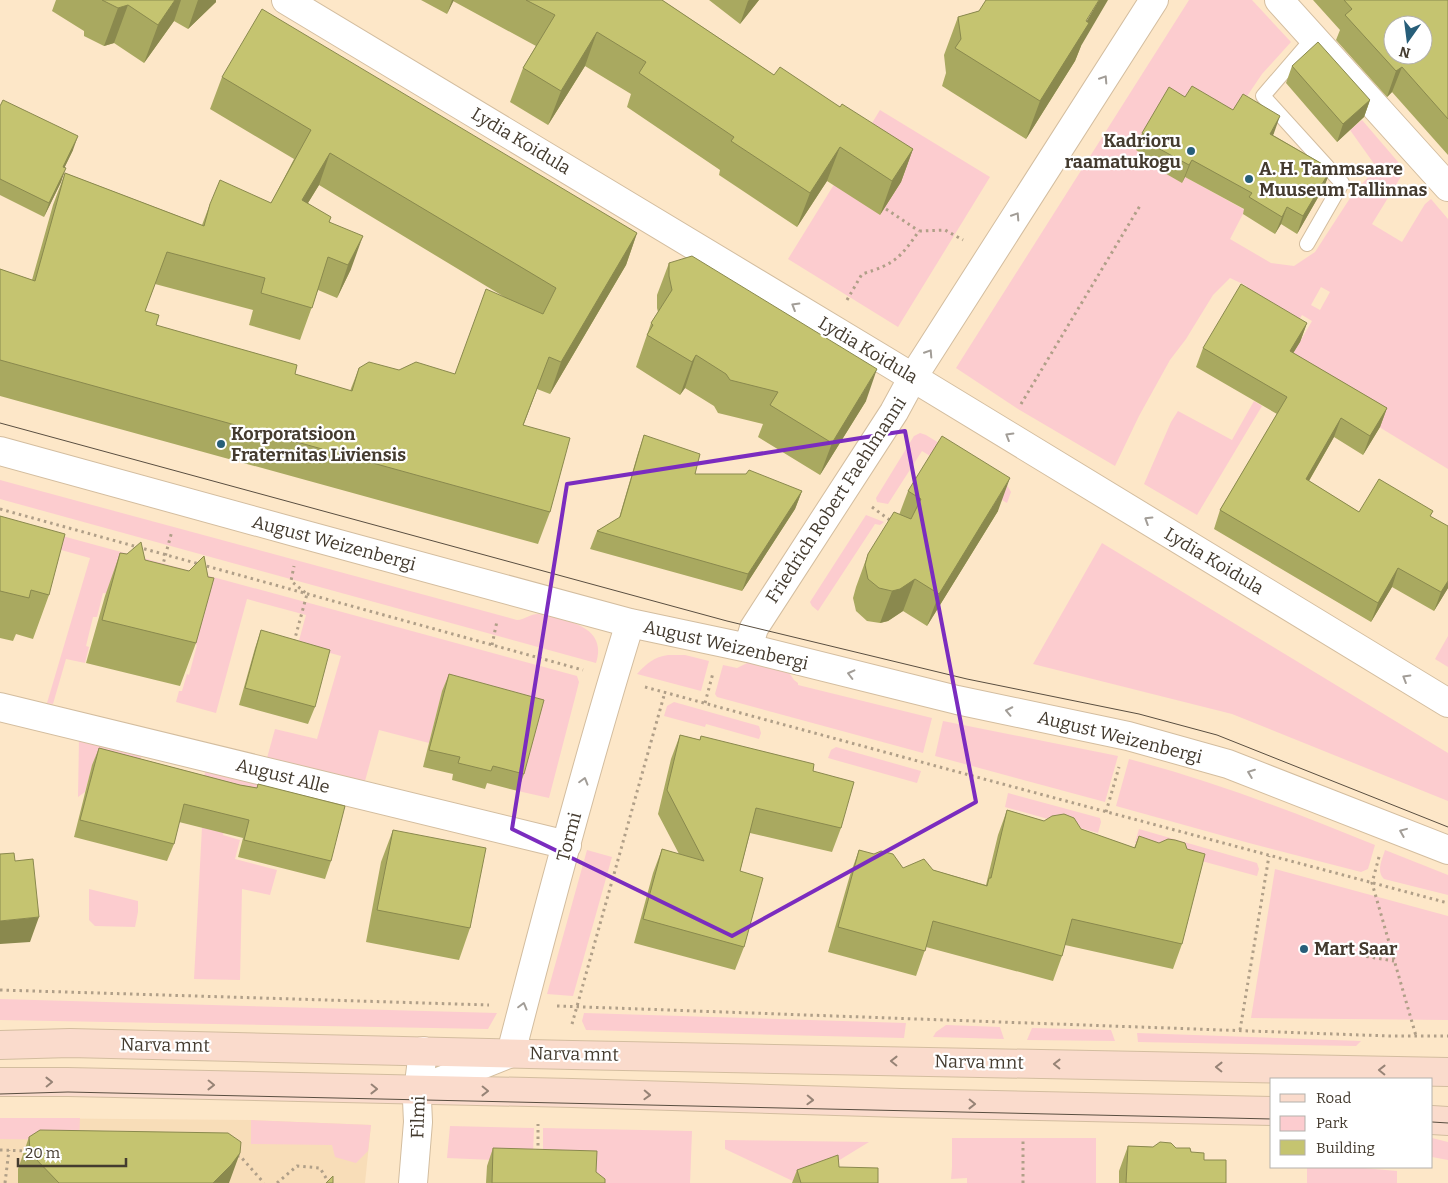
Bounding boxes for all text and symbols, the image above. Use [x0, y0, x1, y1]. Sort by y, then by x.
north arrow [1383, 15, 1433, 65]
text: N [1397, 43, 1412, 62]
one-way arrow [1097, 76, 1107, 85]
street label: Lydia Koidula [467, 103, 575, 179]
place label: Kadrioru raamatukogu [1065, 130, 1182, 173]
marker: Kadrioru raamatukogu [1185, 145, 1197, 157]
place label: A. H. Tammsaare Muuseum Tallinnas [1259, 158, 1428, 201]
marker: A. H. Tammsaare Muuseum Tallinnas [1243, 173, 1255, 185]
one-way arrow [1010, 213, 1019, 222]
one-way arrow [792, 303, 801, 313]
street label: Lydia Koidula [814, 312, 922, 388]
one-way arrow [922, 350, 932, 359]
street label: Friedrich Robert Faehlmanni [761, 393, 911, 607]
place label: Korporatsioon Fraternitas Liviensis [231, 423, 406, 466]
one-way arrow [1005, 433, 1014, 443]
marker: Korporatsioon Fraternitas Liviensis [215, 438, 227, 450]
street label: August Weizenbergi [250, 511, 418, 575]
one-way arrow [1144, 517, 1153, 527]
street label: Lydia Koidula [1160, 523, 1268, 599]
street label: August Weizenbergi [641, 615, 811, 675]
one-way arrow [847, 669, 856, 680]
one-way arrow [1403, 674, 1412, 684]
one-way arrow [1005, 706, 1014, 716]
street label: August Weizenbergi [1036, 706, 1204, 768]
street label: August Alle [234, 754, 332, 798]
one-way arrow [1247, 769, 1256, 779]
one-way arrow [579, 778, 589, 786]
street label: Tormi [552, 810, 586, 864]
one-way arrow [1399, 827, 1408, 838]
place label: Mart Saar [1314, 938, 1398, 960]
marker: Mart Saar [1298, 943, 1310, 955]
one-way arrow [517, 1001, 528, 1010]
street label: Narva mnt [120, 1033, 210, 1057]
street label: Narva mnt [529, 1042, 619, 1066]
street label: Narva mnt [934, 1050, 1024, 1074]
one-way arrow [890, 1055, 898, 1066]
one-way arrow [1053, 1059, 1060, 1069]
one-way arrow [1215, 1062, 1223, 1072]
one-way arrow [1378, 1065, 1386, 1075]
one-way arrow [45, 1077, 53, 1087]
legend [1270, 1078, 1433, 1168]
one-way arrow [208, 1080, 215, 1090]
one-way arrow [370, 1083, 378, 1094]
one-way arrow [481, 1086, 489, 1096]
text: Road [1316, 1089, 1351, 1107]
one-way arrow [644, 1090, 651, 1100]
street label: Filmi [406, 1095, 430, 1139]
one-way arrow [806, 1095, 814, 1105]
one-way arrow [968, 1099, 976, 1109]
text: Park [1316, 1114, 1348, 1132]
scale bar [18, 1136, 125, 1168]
text: Building [1316, 1139, 1375, 1157]
text: 20 m [25, 1144, 61, 1162]

